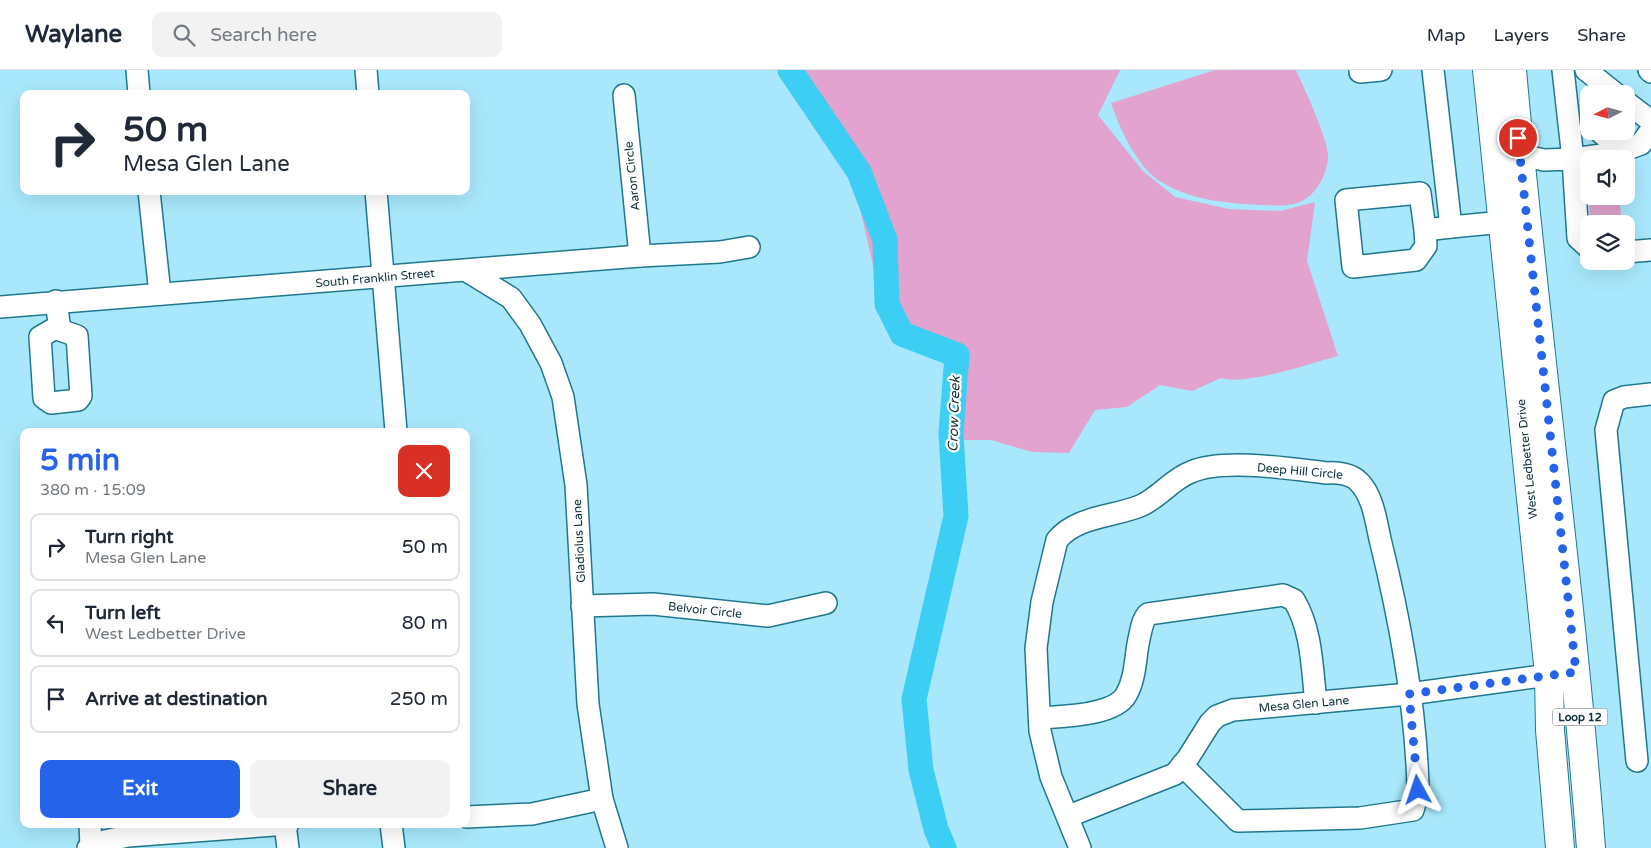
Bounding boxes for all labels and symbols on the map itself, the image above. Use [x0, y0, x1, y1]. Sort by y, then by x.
north arrow [1580, 85, 1635, 140]
pin [1497, 117, 1539, 159]
street label: Aaron Circle [621, 140, 643, 211]
street label: South Franklin Street [315, 266, 436, 290]
water label: Crow Creek [944, 374, 964, 452]
street label: West Ledbetter Drive [1514, 398, 1540, 520]
street label: Deep Hill Circle [1257, 460, 1344, 482]
street label: Gladiolus Lane [570, 499, 588, 583]
street label: Belvoir Circle [667, 599, 743, 621]
street label: Mesa Glen Lane [1258, 693, 1350, 715]
road number: Loop 12 [1552, 708, 1608, 726]
position arrow [1391, 763, 1443, 815]

